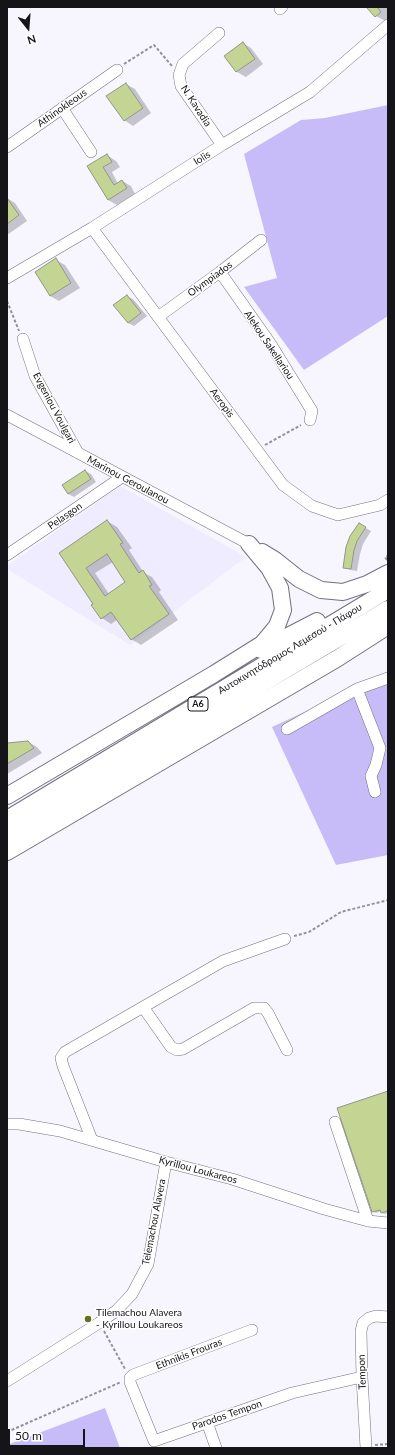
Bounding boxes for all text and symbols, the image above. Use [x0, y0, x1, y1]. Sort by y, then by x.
north arrow [8, 8, 48, 48]
text: N [26, 32, 38, 47]
street label: N. Kavadia [178, 83, 214, 129]
street label: Athinokleous [35, 87, 89, 129]
street label: Iolis [191, 148, 213, 168]
street label: Olympiados [185, 259, 235, 299]
street label: Alekou Sakellariou [242, 308, 296, 382]
street label: Evgeniou Voulgari [30, 370, 78, 446]
street label: Aeropis [207, 386, 237, 420]
street label: Marinou Geroulanou [85, 453, 171, 507]
street label: Pelasgon [46, 500, 84, 532]
street label: Αυτοκινητόδρομος Λεμεσού - Πάφου [216, 601, 364, 697]
road number: A6 [188, 697, 208, 711]
street label: Kyrillou Loukareos [158, 1154, 238, 1186]
street label: Telemachou Alavera [140, 1178, 168, 1266]
place label: Tilemachou Alavera - Kyrillou Loukareos [96, 1307, 183, 1330]
marker: Tilemachou Alavera - Kyrillou Loukareos [83, 1314, 93, 1324]
street label: Ethnikis Frouras [154, 1336, 224, 1372]
street label: Tempon [355, 1354, 369, 1390]
street label: Parodos Tempon [190, 1397, 264, 1433]
scale bar [10, 1421, 87, 1447]
text: 50 m [15, 1428, 42, 1443]

